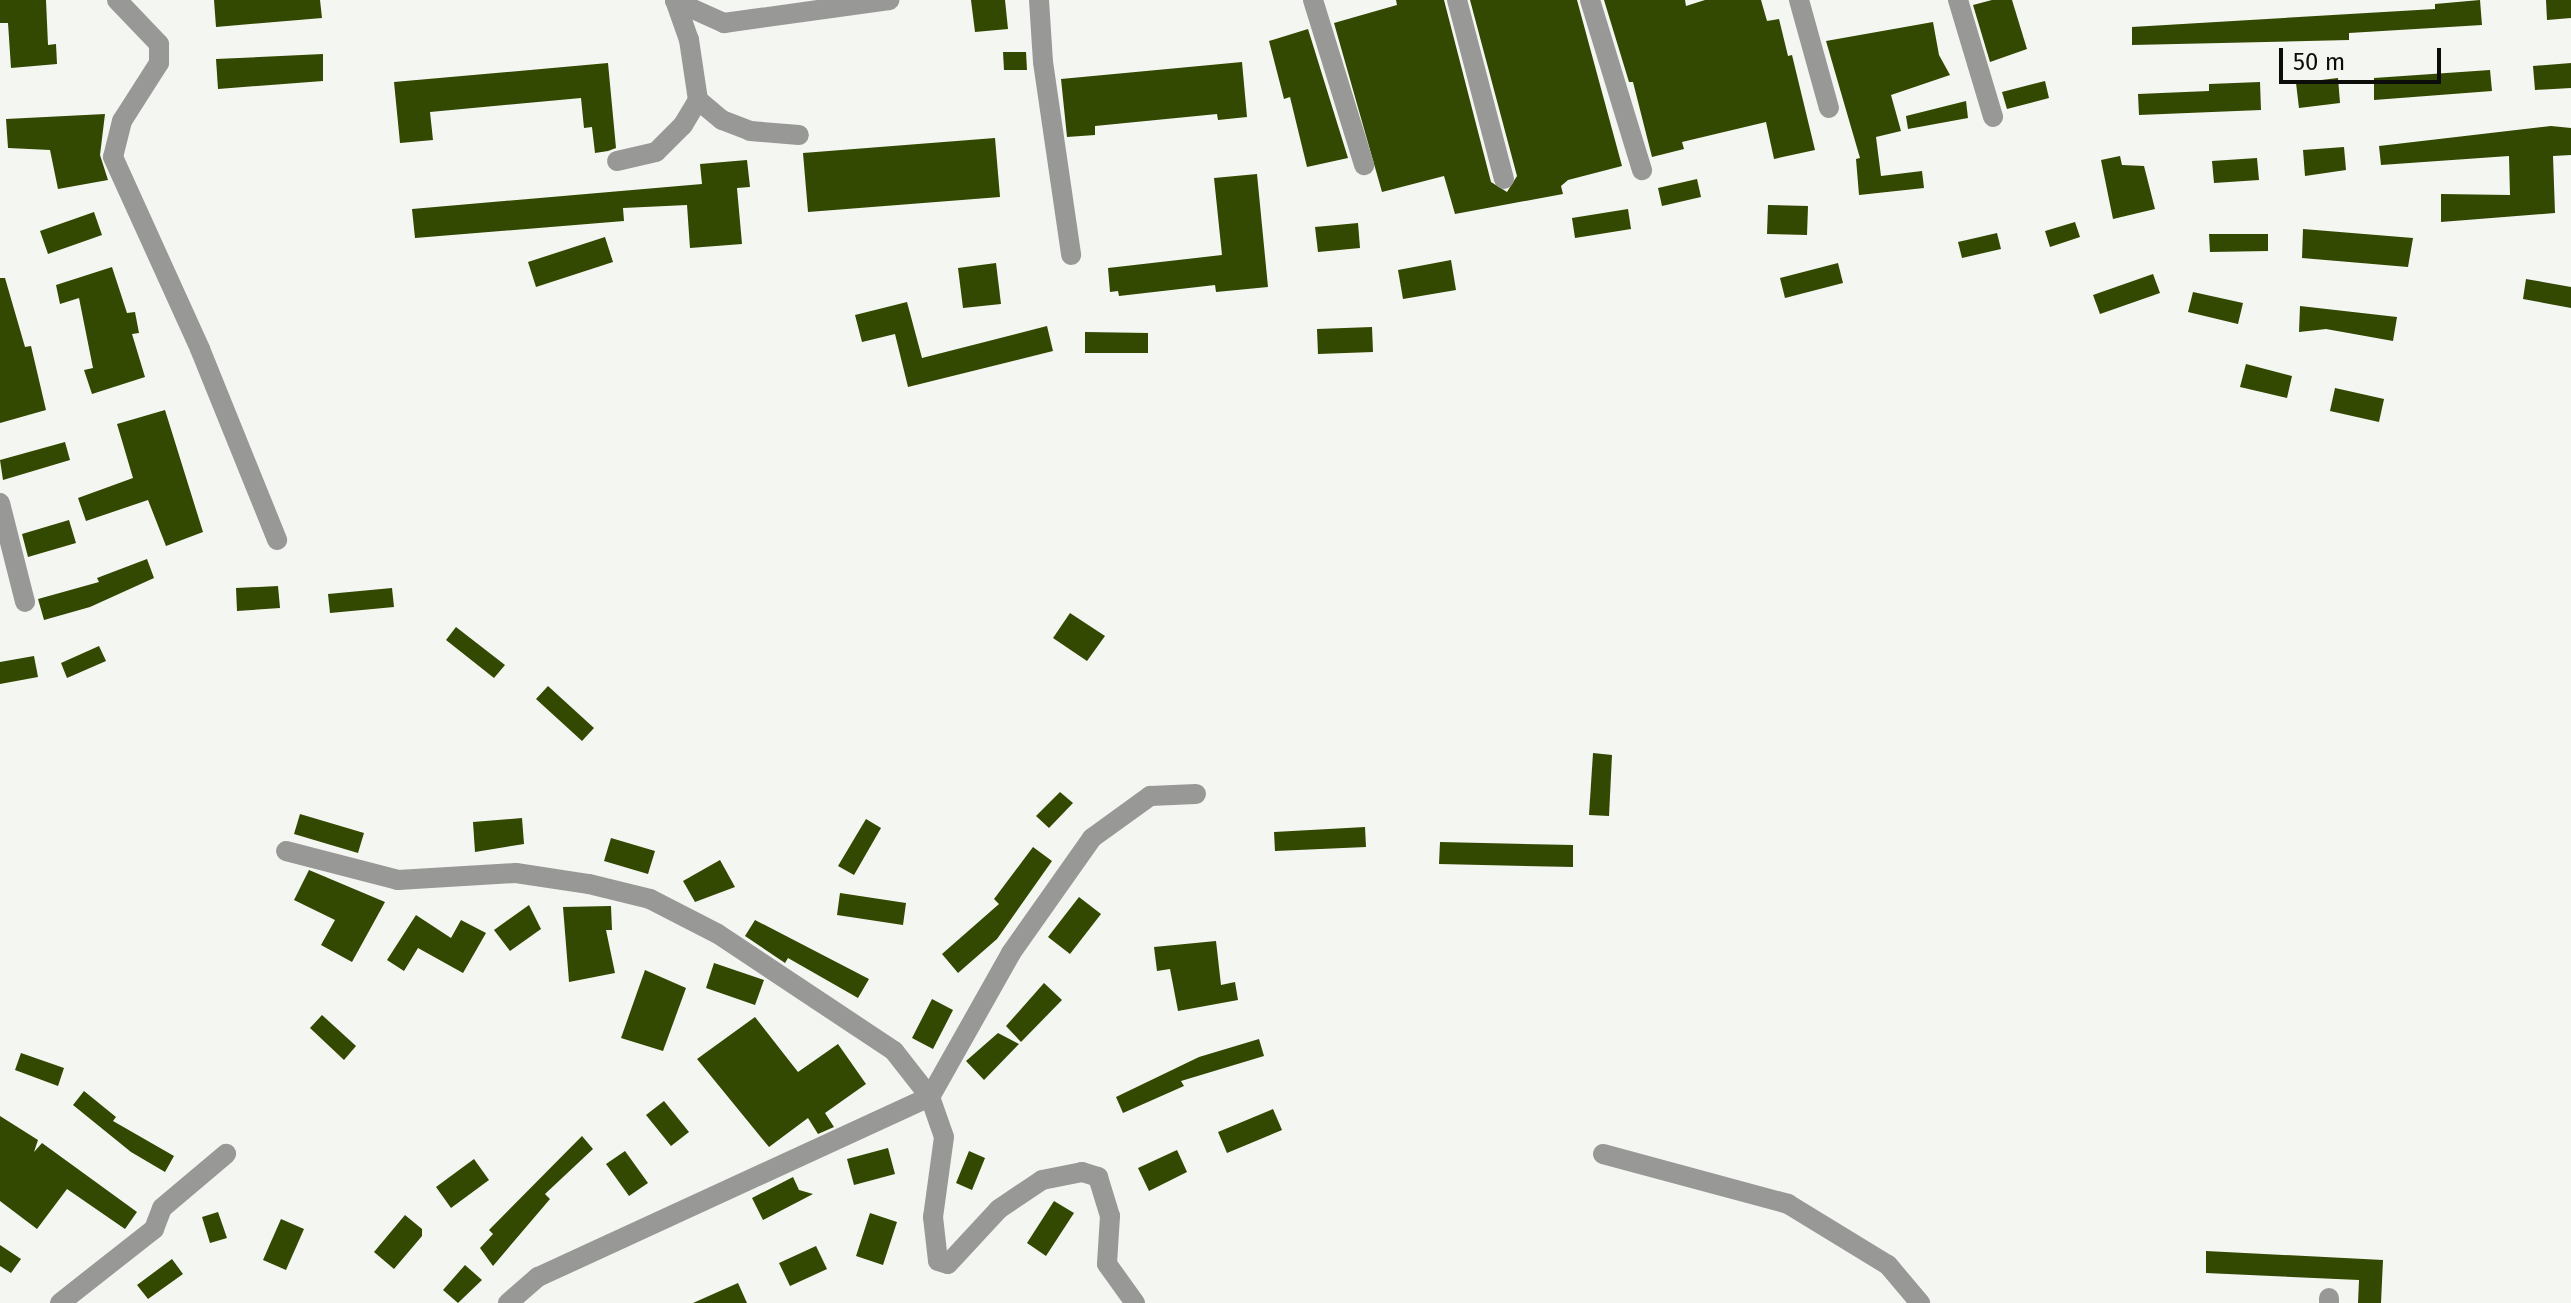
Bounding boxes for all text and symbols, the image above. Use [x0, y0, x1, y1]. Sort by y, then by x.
scale bar [2283, 32, 2445, 82]
text: 50 m [2293, 48, 2345, 76]

